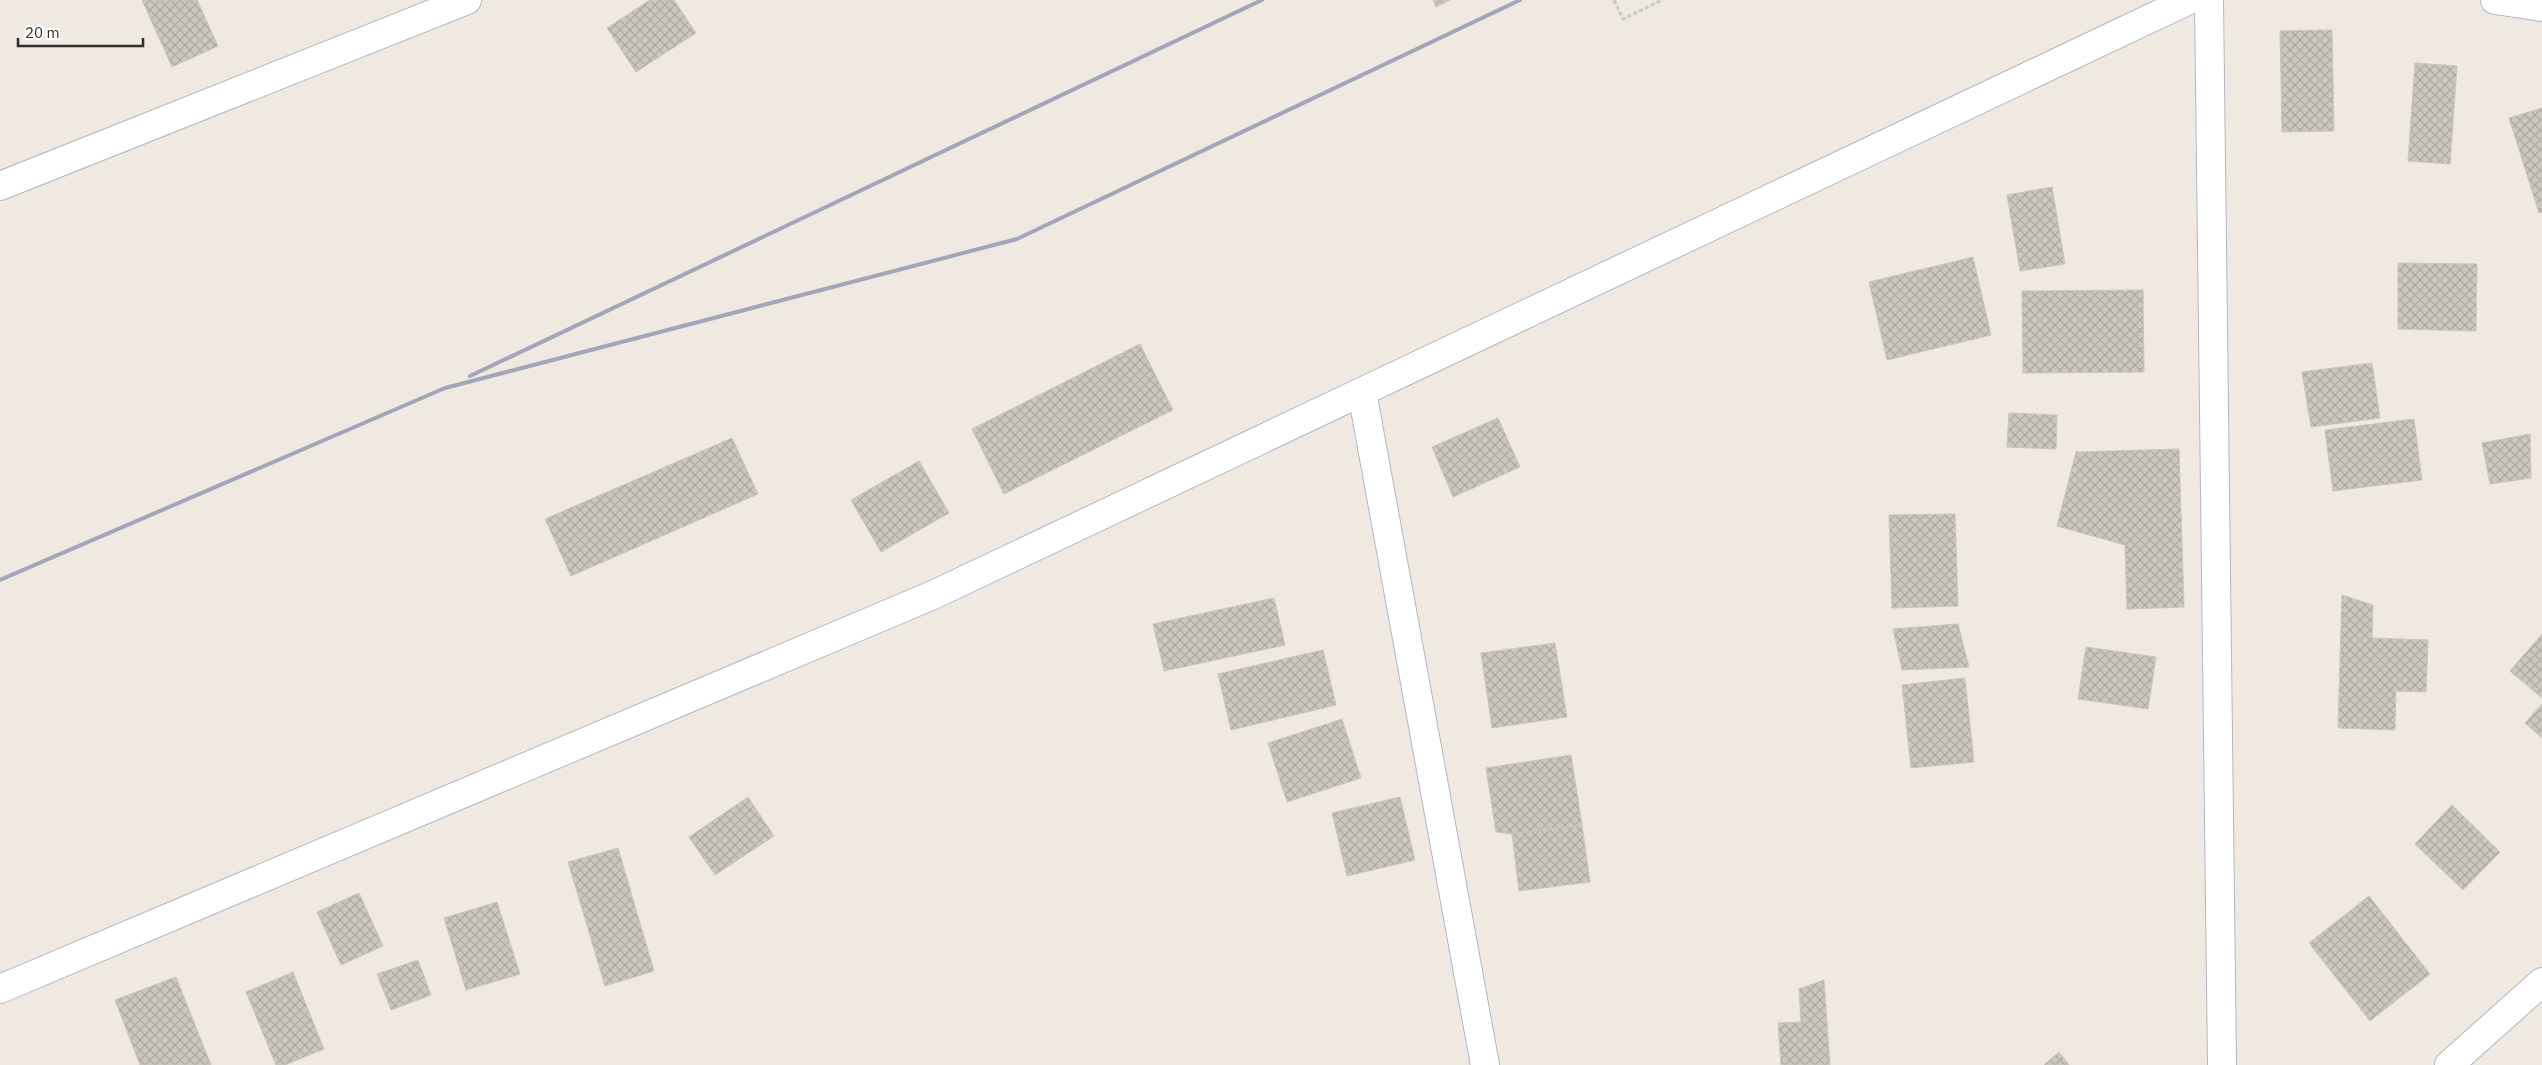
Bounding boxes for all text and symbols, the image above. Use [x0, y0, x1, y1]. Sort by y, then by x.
scale bar [18, 15, 142, 47]
text: 20 m [25, 23, 60, 42]

